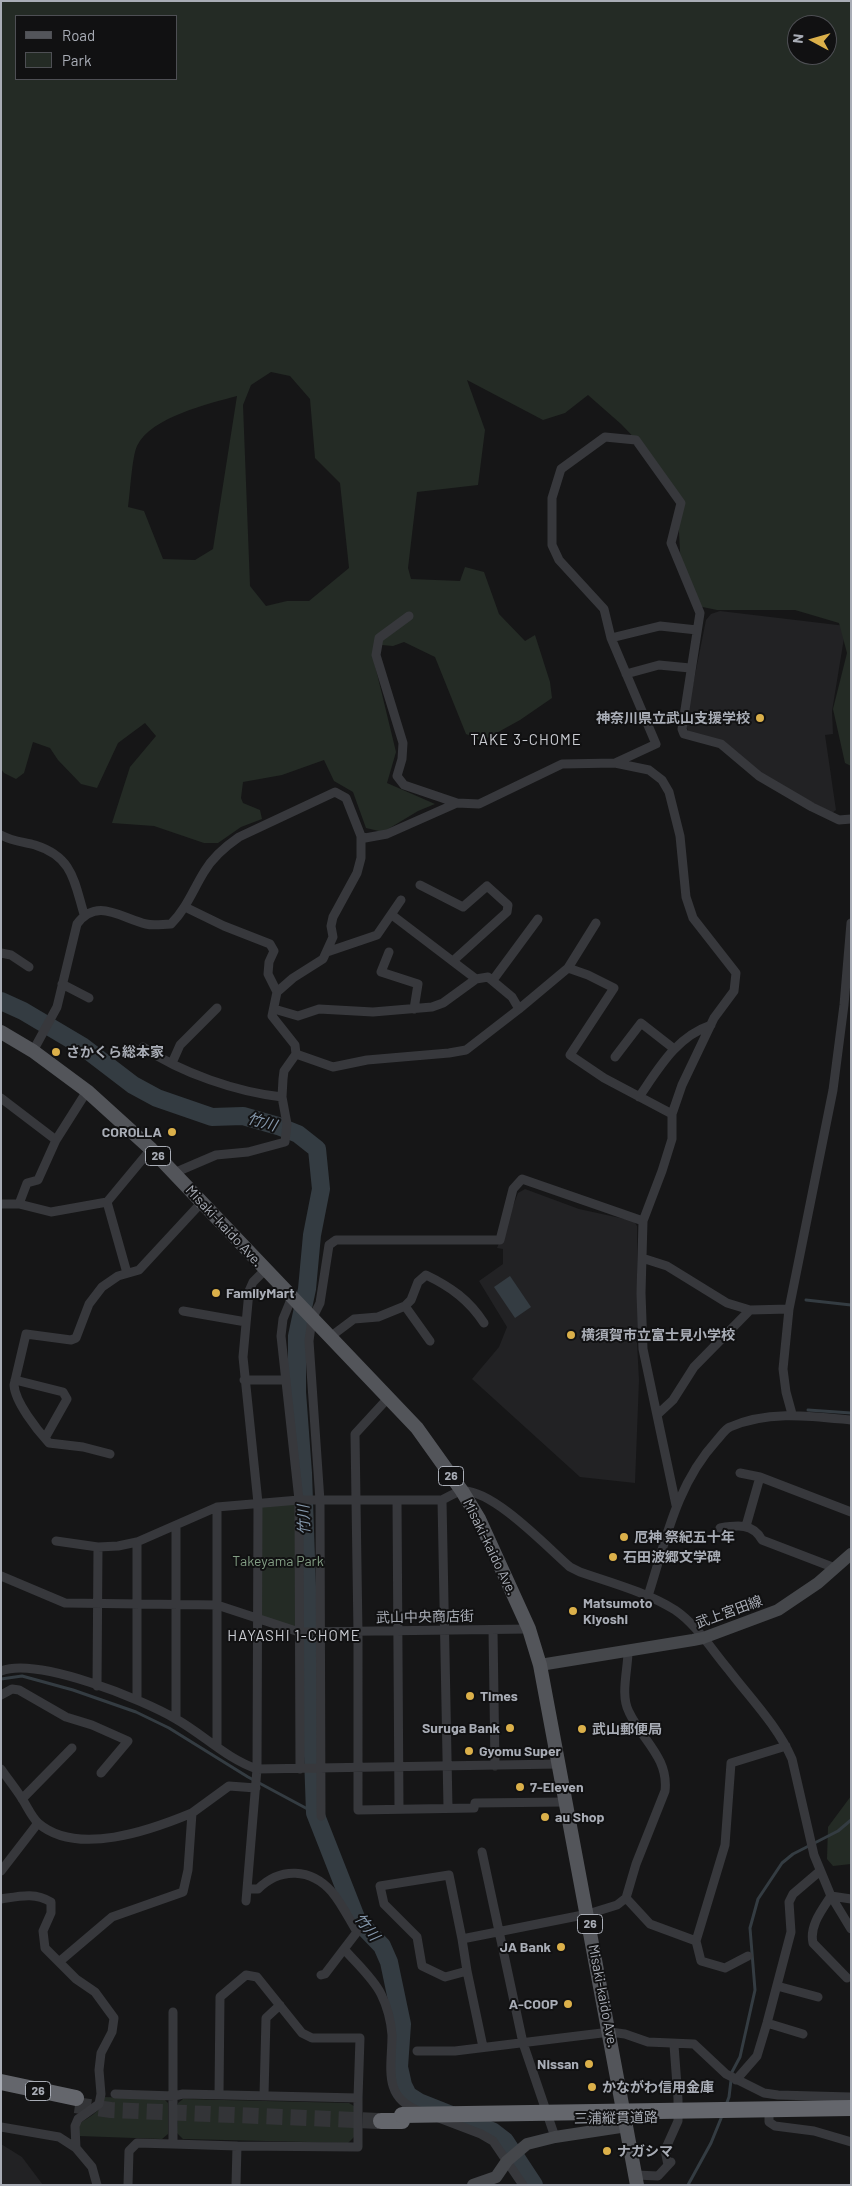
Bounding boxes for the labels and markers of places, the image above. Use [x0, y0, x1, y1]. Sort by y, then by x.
place label: 神奈川県立武山支援学校 [596, 710, 750, 726]
marker: 神奈川県立武山支援学校 [754, 712, 766, 724]
place label: さかくら総本家 [66, 1044, 164, 1060]
marker: さかくら総本家 [50, 1046, 62, 1058]
place label: COROLLA [102, 1124, 162, 1140]
marker: COROLLA [166, 1126, 178, 1138]
place label: FamilyMart [226, 1285, 294, 1301]
marker: FamilyMart [210, 1287, 222, 1299]
place label: 横須賀市立富士見小学校 [581, 1327, 735, 1343]
marker: 横須賀市立富士見小学校 [565, 1329, 577, 1341]
place label: 厄神 祭紀五十年 [634, 1529, 735, 1545]
marker: 厄神 祭紀五十年 [618, 1531, 630, 1543]
place label: 石田波郷文学碑 [623, 1549, 721, 1565]
marker: 石田波郷文学碑 [607, 1551, 619, 1563]
place label: Matsumoto Kiyoshi [583, 1595, 652, 1628]
marker: Matsumoto Kiyoshi [567, 1605, 579, 1617]
place label: Times [480, 1688, 518, 1704]
marker: Times [464, 1690, 476, 1702]
place label: Suruga Bank [422, 1720, 500, 1736]
place label: 武山郵便局 [592, 1721, 662, 1737]
marker: Suruga Bank [504, 1722, 516, 1734]
marker: 武山郵便局 [576, 1723, 588, 1735]
place label: Gyomu Super [479, 1743, 561, 1759]
marker: Gyomu Super [463, 1745, 475, 1757]
place label: 7-Eleven [530, 1779, 584, 1795]
marker: 7-Eleven [514, 1781, 526, 1793]
place label: au Shop [555, 1809, 605, 1825]
marker: au Shop [539, 1811, 551, 1823]
place label: JA Bank [500, 1939, 551, 1955]
marker: JA Bank [555, 1941, 567, 1953]
place label: A-COOP [509, 1996, 558, 2012]
marker: A-COOP [562, 1998, 574, 2010]
place label: Nissan [537, 2056, 579, 2072]
marker: Nissan [583, 2058, 595, 2070]
place label: かながわ信用金庫 [602, 2079, 714, 2095]
marker: かながわ信用金庫 [586, 2081, 598, 2093]
place label: ナガシマ [617, 2143, 673, 2159]
marker: ナガシマ [601, 2145, 613, 2157]

